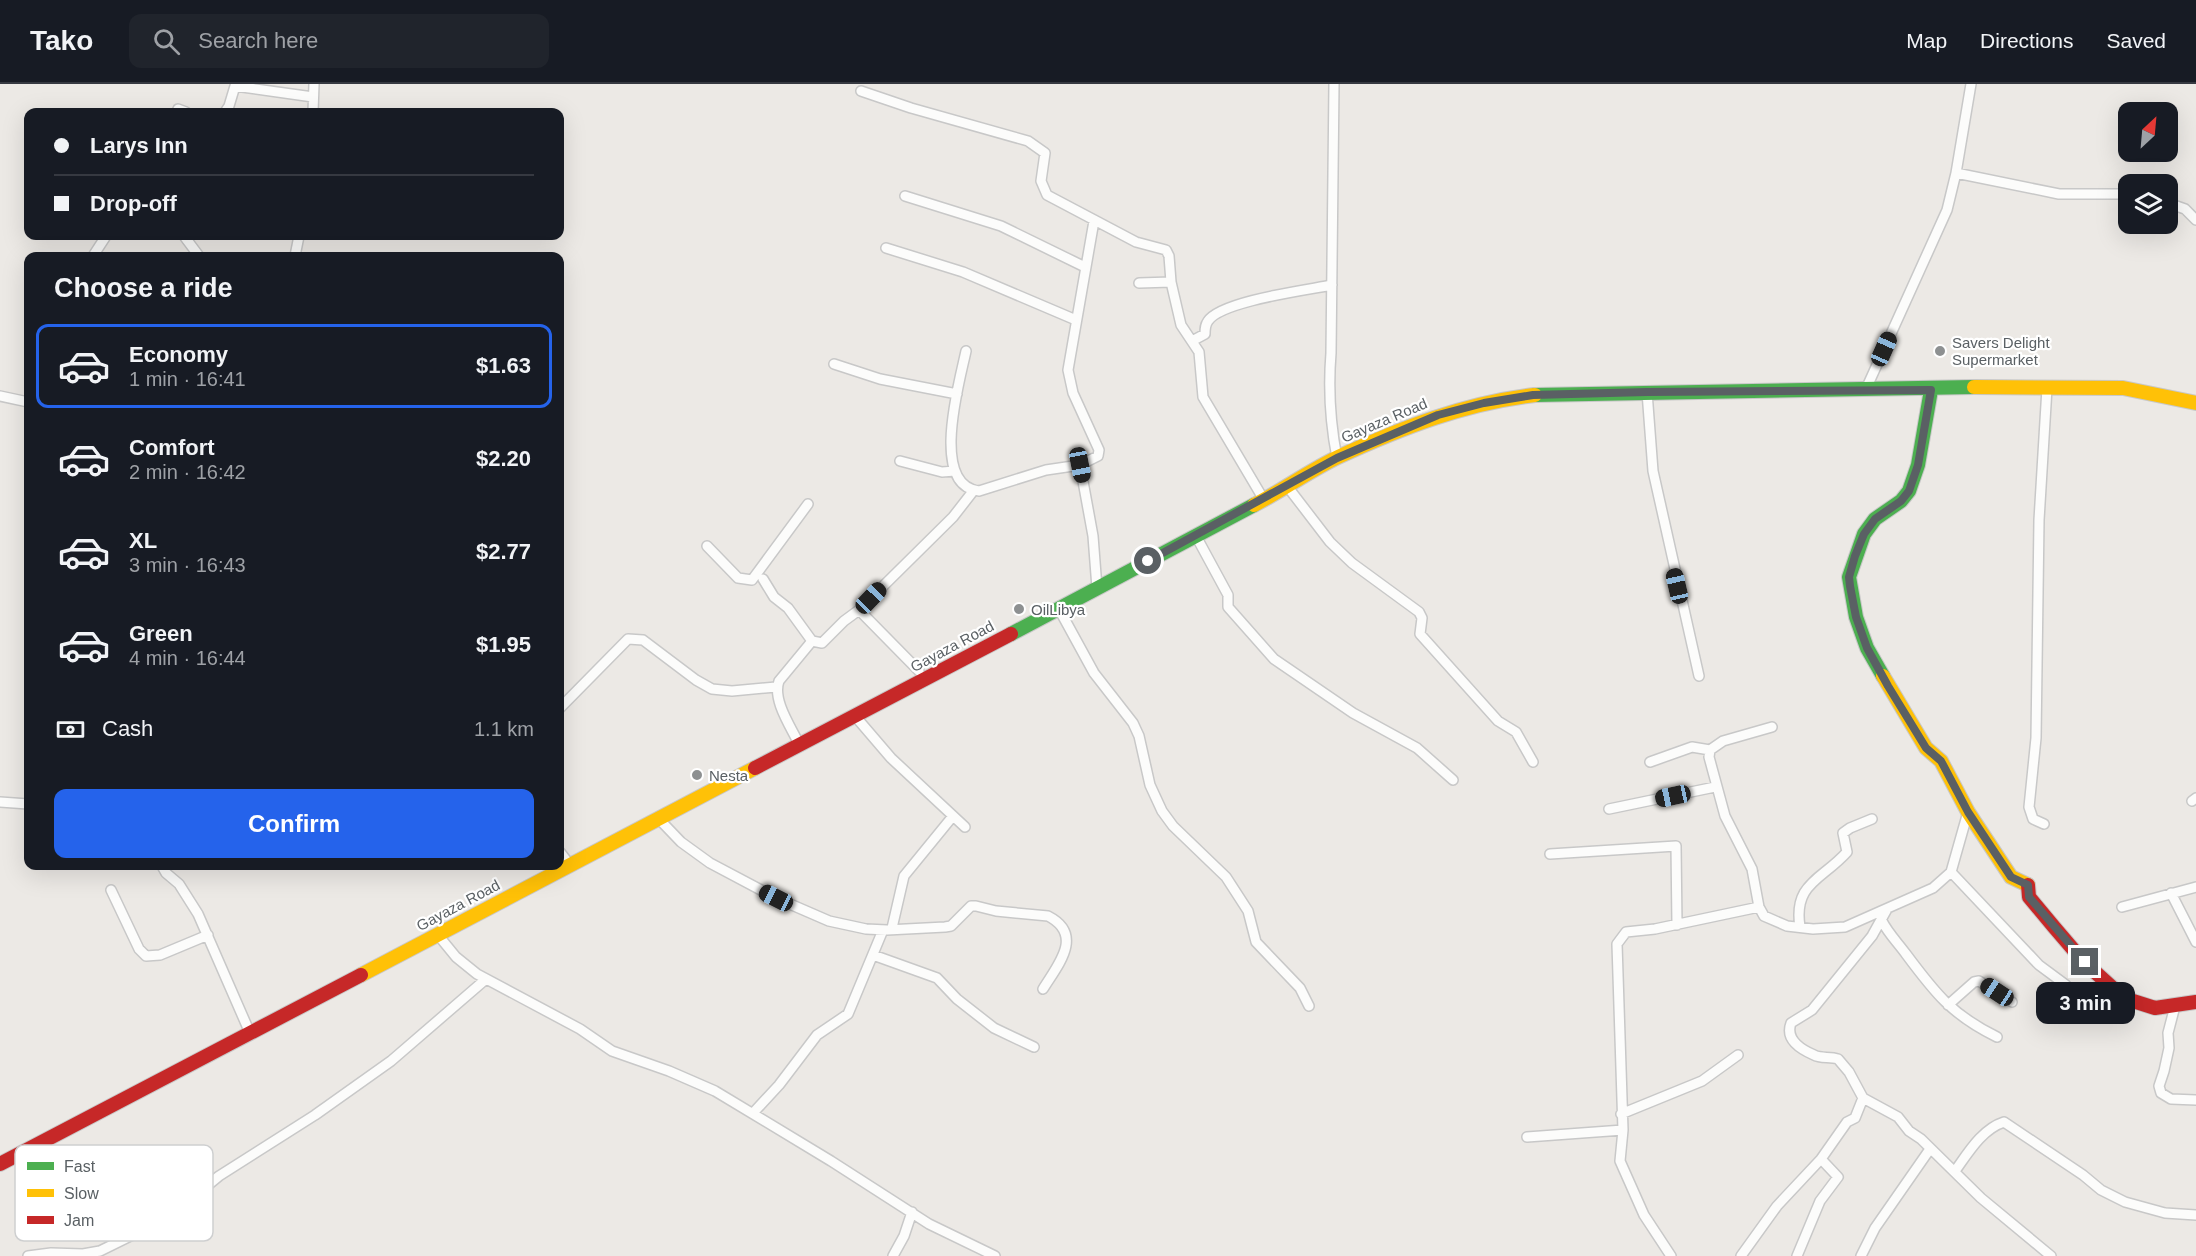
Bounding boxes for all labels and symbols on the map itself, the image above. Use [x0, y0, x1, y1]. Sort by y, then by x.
north arrow [2118, 102, 2178, 162]
car [1868, 329, 1900, 369]
place label: Savers Delight Supermarket [1952, 334, 2050, 368]
marker: Savers Delight Supermarket [1933, 344, 1947, 358]
street label: Gayaza Road [1338, 394, 1430, 446]
car [1068, 446, 1092, 484]
route start [1134, 547, 1161, 574]
car [1664, 566, 1690, 606]
car [852, 579, 890, 617]
place label: OilLibya [1031, 601, 1086, 618]
marker: OilLibya [1012, 602, 1026, 616]
street label: Gayaza Road [908, 617, 996, 675]
place label: Nesta [709, 767, 749, 784]
marker: Nesta [690, 768, 704, 782]
car [1654, 783, 1692, 809]
street label: Gayaza Road [414, 876, 502, 934]
car [756, 882, 796, 914]
route end [2071, 948, 2098, 975]
car [1977, 975, 2017, 1009]
callout: 3 min [2036, 983, 2134, 1025]
legend [15, 1145, 213, 1241]
text: Fast [64, 1158, 96, 1175]
text: Slow [64, 1185, 99, 1202]
text: Jam [64, 1212, 94, 1229]

